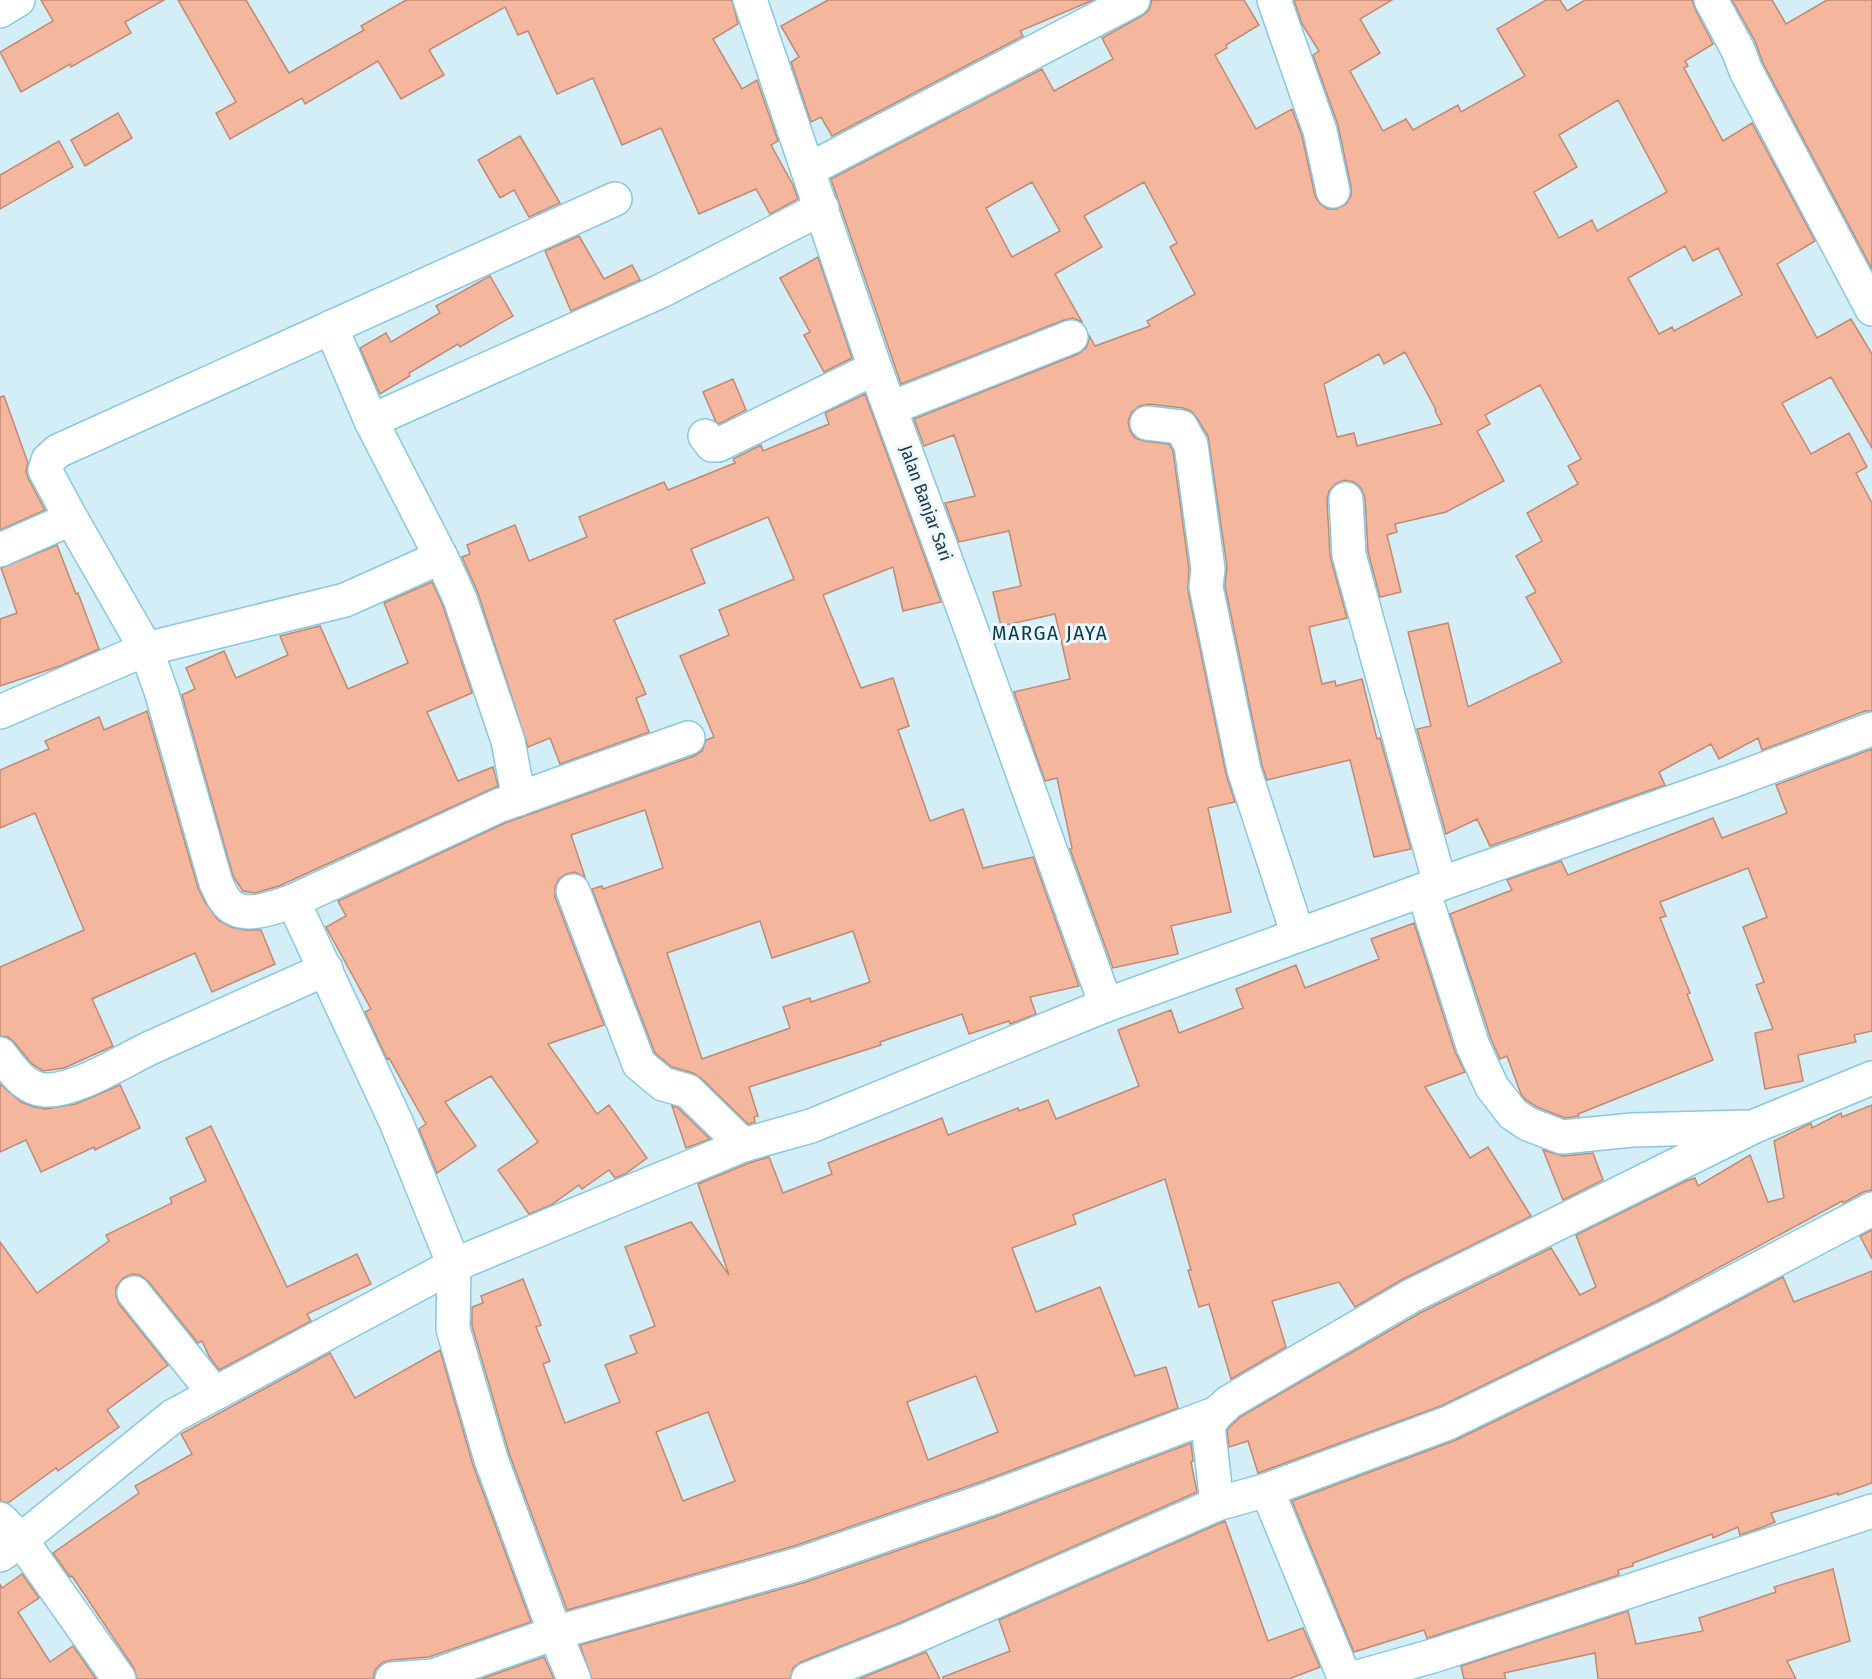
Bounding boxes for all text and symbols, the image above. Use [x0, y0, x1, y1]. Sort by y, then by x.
street label: Jalan Banjar Sari [895, 442, 957, 564]
district label: MARGA JAYA [992, 620, 1108, 646]

